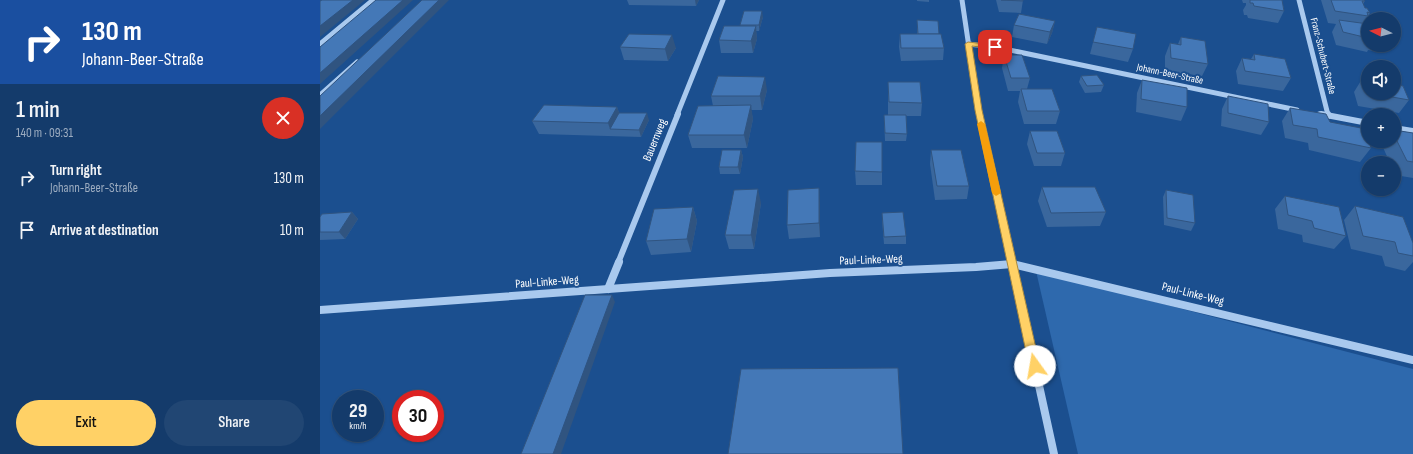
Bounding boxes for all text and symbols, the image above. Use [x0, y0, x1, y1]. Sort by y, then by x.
north arrow [1361, 12, 1401, 52]
map controls [1361, 12, 1401, 196]
text: 130 m [82, 15, 142, 48]
icon: right [16, 16, 68, 68]
street label: Franz-Schubert-Straße [1308, 16, 1338, 96]
pin [978, 30, 1012, 64]
icon: arrive [984, 36, 1006, 58]
text: Johann-Beer-Straße [82, 49, 204, 70]
button: sound [1361, 60, 1401, 100]
street label: Johann-Beer-Straße [1135, 61, 1204, 87]
text: 1 min [16, 95, 60, 124]
button: close [262, 97, 304, 139]
button: + [1361, 108, 1401, 148]
street label: Bauernweg [640, 116, 670, 164]
text: 140 m · 09:31 [16, 125, 73, 141]
button: − [1361, 156, 1401, 196]
text: Turn right [50, 161, 102, 180]
icon: right [16, 167, 38, 189]
text: 130 m [274, 169, 304, 188]
text: Johann-Beer-Straße [50, 180, 138, 196]
icon: arrive [16, 219, 38, 241]
text: Arrive at destination [50, 221, 159, 240]
text: 10 m [280, 221, 304, 240]
street label: Paul-Linke-Weg [839, 251, 903, 269]
street label: Paul-Linke-Weg [515, 272, 579, 292]
street label: Paul-Linke-Weg [1160, 279, 1226, 309]
position arrow [1014, 345, 1056, 387]
speed limit sign: 30 [392, 390, 444, 442]
text: 29 [349, 399, 367, 423]
button: Exit [16, 400, 156, 446]
button: Share [164, 400, 304, 446]
text: km/h [349, 420, 367, 432]

